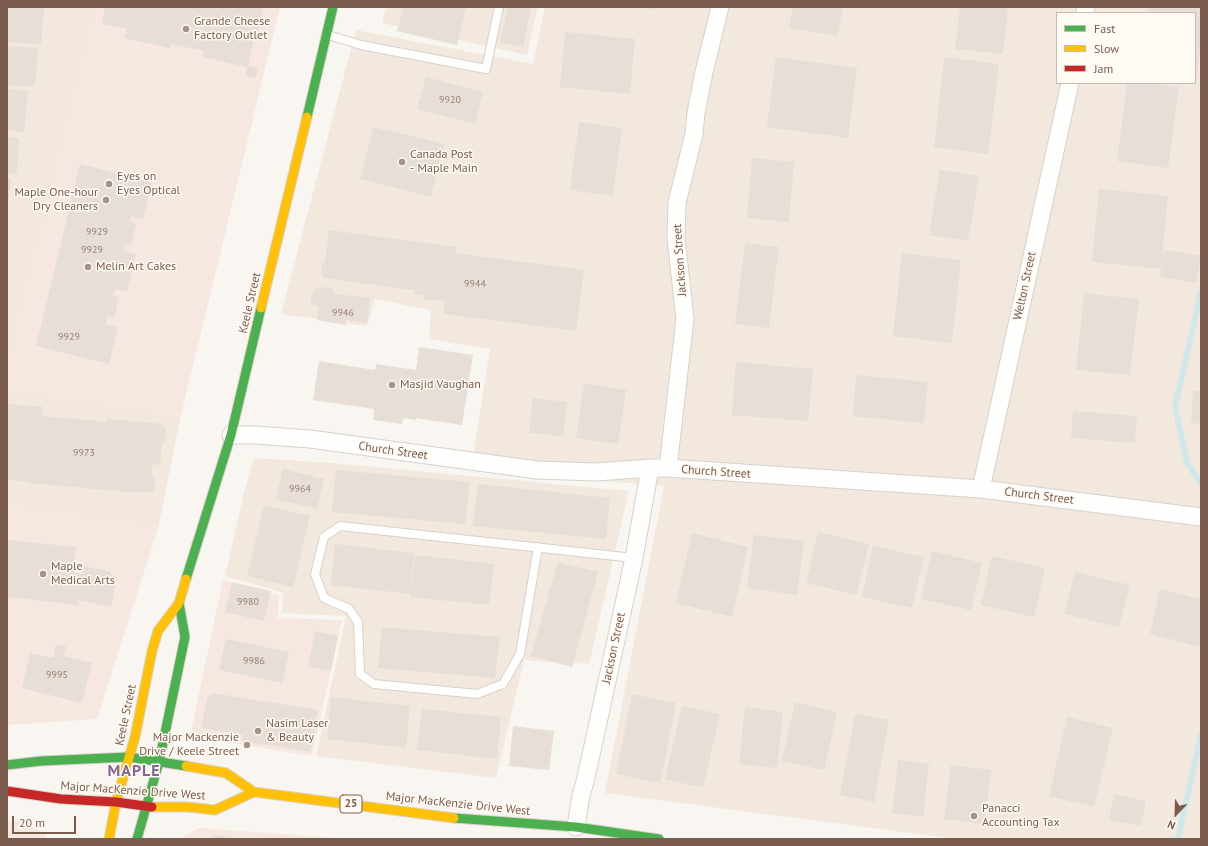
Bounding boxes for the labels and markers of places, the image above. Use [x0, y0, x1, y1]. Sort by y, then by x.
place label: Grande Cheese Factory Outlet [194, 15, 270, 43]
marker: Grande Cheese Factory Outlet [181, 24, 191, 34]
place label: Canada Post - Maple Main [410, 148, 477, 176]
marker: Canada Post - Maple Main [397, 157, 407, 167]
place label: Eyes on Eyes Optical [117, 170, 180, 198]
marker: Eyes on Eyes Optical [104, 179, 114, 189]
place label: Maple One-hour Dry Cleaners [15, 186, 98, 214]
marker: Maple One-hour Dry Cleaners [101, 195, 111, 205]
place label: Melin Art Cakes [96, 260, 176, 274]
marker: Melin Art Cakes [83, 262, 93, 272]
place label: Masjid Vaughan [400, 378, 481, 392]
marker: Masjid Vaughan [387, 380, 397, 390]
place label: Maple Medical Arts [51, 560, 115, 588]
marker: Maple Medical Arts [38, 569, 48, 579]
place label: Nasim Laser & Beauty [266, 717, 328, 745]
marker: Nasim Laser & Beauty [253, 726, 263, 736]
place label: Major Mackenzie Drive / Keele Street [139, 731, 239, 759]
marker: Major Mackenzie Drive / Keele Street [242, 740, 252, 750]
place label: Panacci Accounting Tax [982, 802, 1060, 830]
marker: Panacci Accounting Tax [969, 811, 979, 821]

